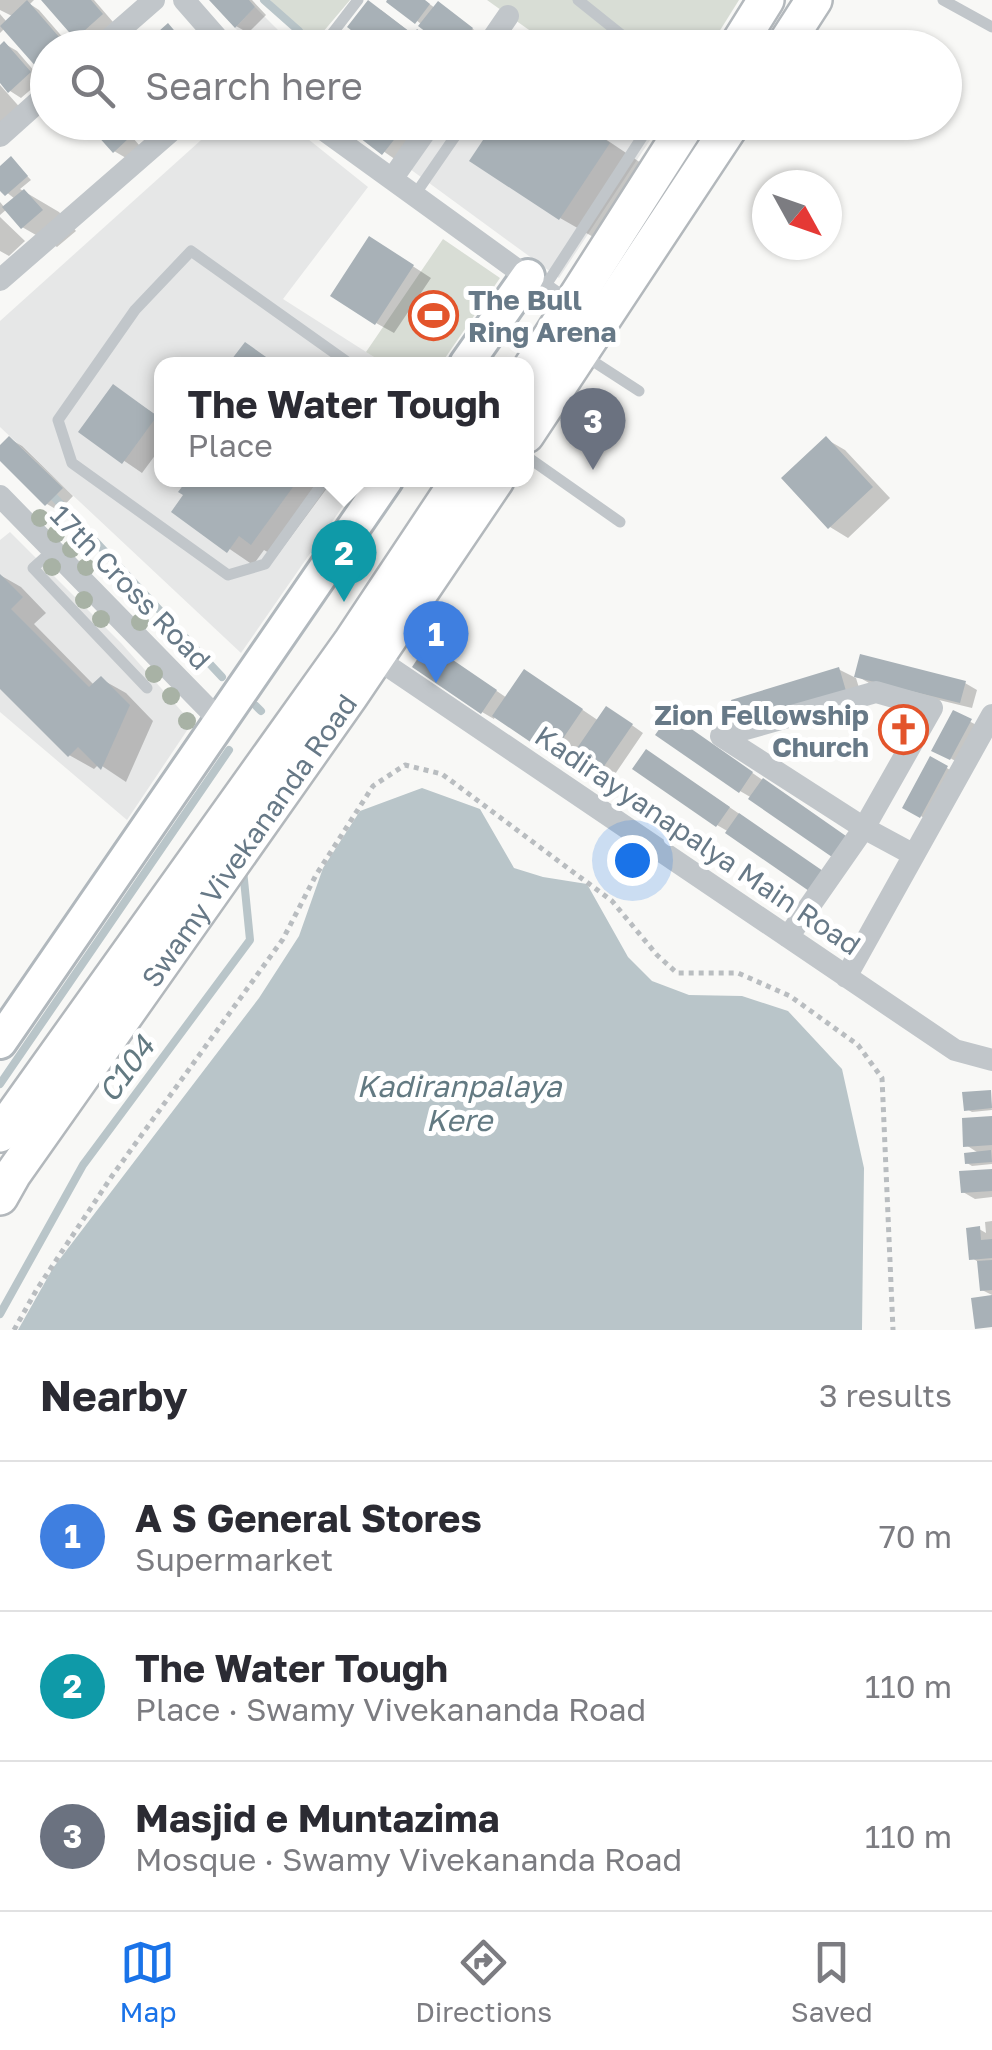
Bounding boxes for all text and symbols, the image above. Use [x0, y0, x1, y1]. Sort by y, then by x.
search box [30, 30, 962, 140]
icon: search [65, 58, 120, 113]
text: Search here [145, 63, 363, 108]
north arrow [752, 170, 842, 260]
place label: The Bull Ring Arena [468, 283, 616, 348]
sports icon: The Bull Ring Arena [407, 289, 459, 341]
popup [154, 357, 534, 487]
text: The Water Tough [187, 381, 501, 426]
pin: 3 [560, 388, 626, 470]
text: Place [187, 426, 273, 464]
street label: 17th Cross Road [44, 498, 218, 676]
pin: 2 [312, 520, 376, 602]
pin: 1 [404, 600, 468, 683]
street label: Swamy Vivekananda Road [134, 687, 363, 993]
place label: Zion Fellowship Church [654, 698, 869, 763]
church icon: Zion Fellowship Church [878, 704, 930, 756]
street label: Kadirayyanapalya Main Road [529, 719, 867, 961]
your location [607, 835, 658, 886]
water label: C104 [90, 1028, 163, 1109]
water label: Kadiranpalaya Kere [357, 1068, 562, 1138]
text: Nearby [40, 1370, 188, 1420]
text: 3 results [819, 1376, 952, 1414]
text: A S General Stores [135, 1495, 482, 1540]
text: 1 [64, 1517, 81, 1555]
text: 70 m [879, 1517, 952, 1555]
text: Supermarket [135, 1540, 333, 1578]
text: The Water Tough [135, 1645, 448, 1690]
text: 2 [63, 1667, 82, 1705]
text: 110 m [865, 1667, 952, 1705]
text: Place · Swamy Vivekananda Road [135, 1690, 646, 1728]
text: Masjid e Muntazima [135, 1795, 500, 1840]
text: 3 [63, 1817, 82, 1855]
text: 110 m [865, 1817, 952, 1855]
text: Mosque · Swamy Vivekananda Road [135, 1840, 682, 1878]
tab: Map [119, 1935, 177, 2028]
tab: Directions [415, 1935, 552, 2028]
tab: Saved [791, 1935, 873, 2028]

